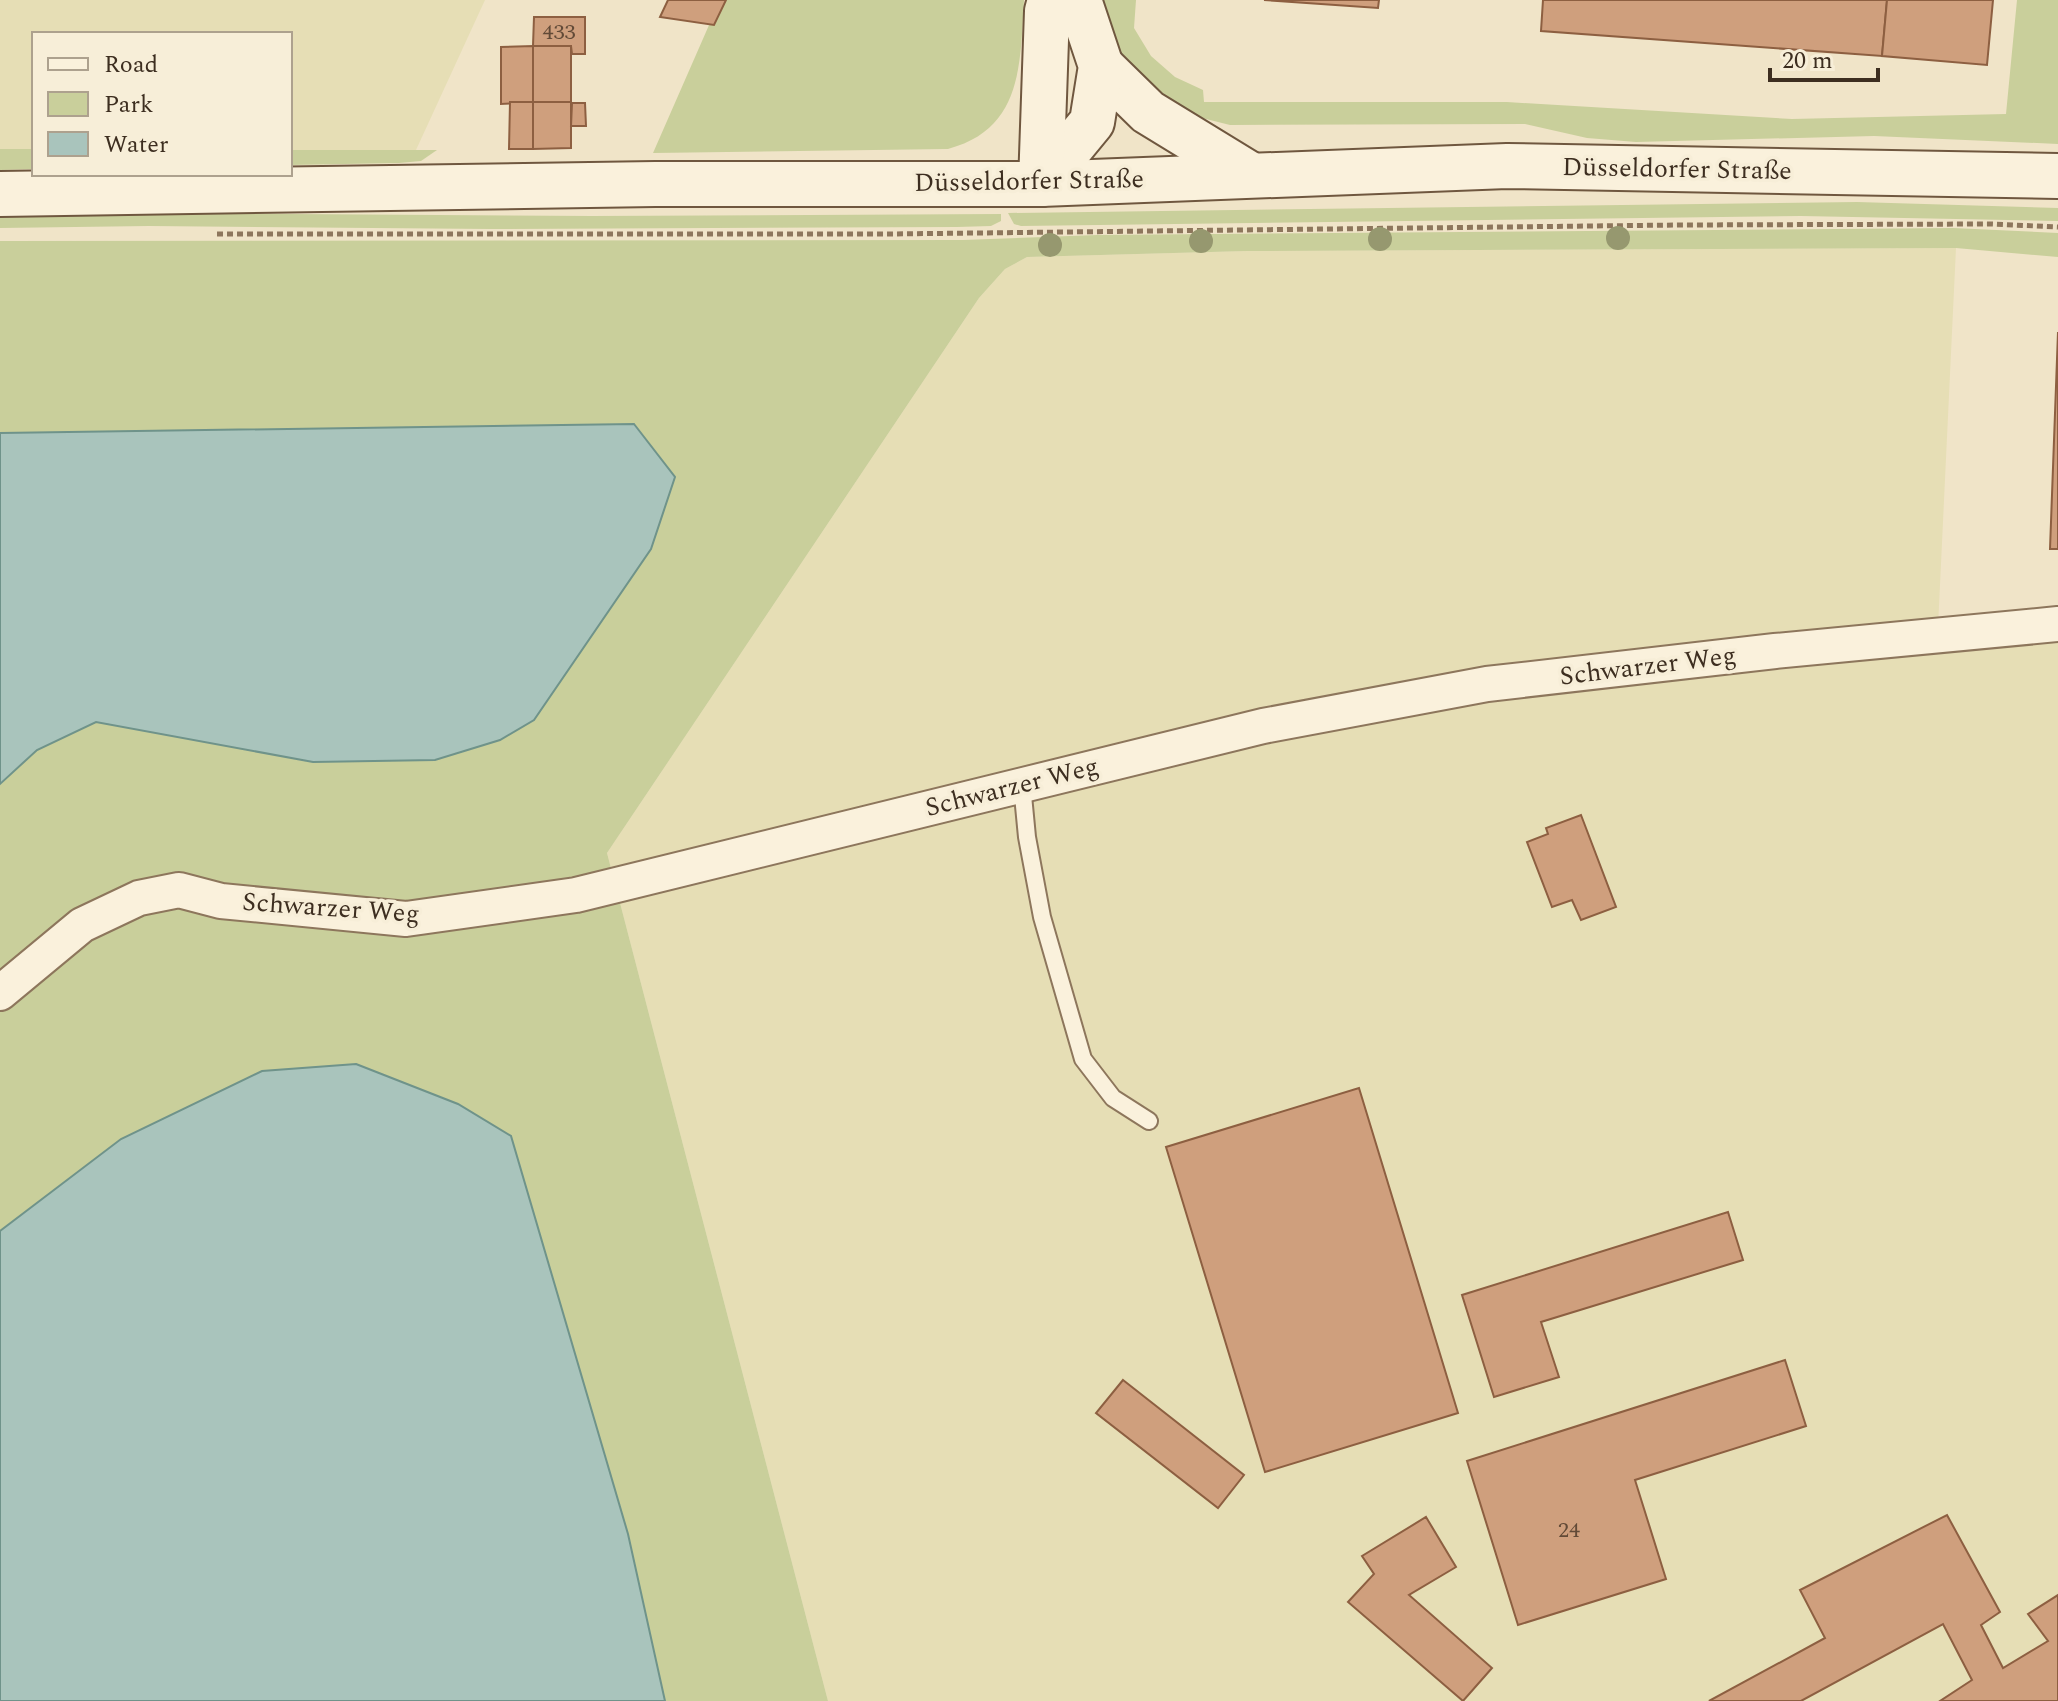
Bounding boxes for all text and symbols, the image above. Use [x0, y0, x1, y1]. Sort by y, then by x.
house number: 433 [542, 16, 576, 49]
legend [32, 32, 292, 176]
scale bar [1770, 32, 1878, 82]
text: 20 m [1782, 43, 1833, 79]
text: Road [104, 47, 158, 83]
text: Park [104, 87, 154, 123]
text: Water [104, 127, 168, 163]
street label: Düsseldorfer Straße [1562, 147, 1792, 191]
street label: Düsseldorfer Straße [914, 159, 1144, 203]
street label: Schwarzer Weg [1557, 635, 1739, 697]
street label: Schwarzer Weg [921, 746, 1103, 828]
street label: Schwarzer Weg [241, 882, 421, 934]
house number: 24 [1558, 1514, 1580, 1547]

